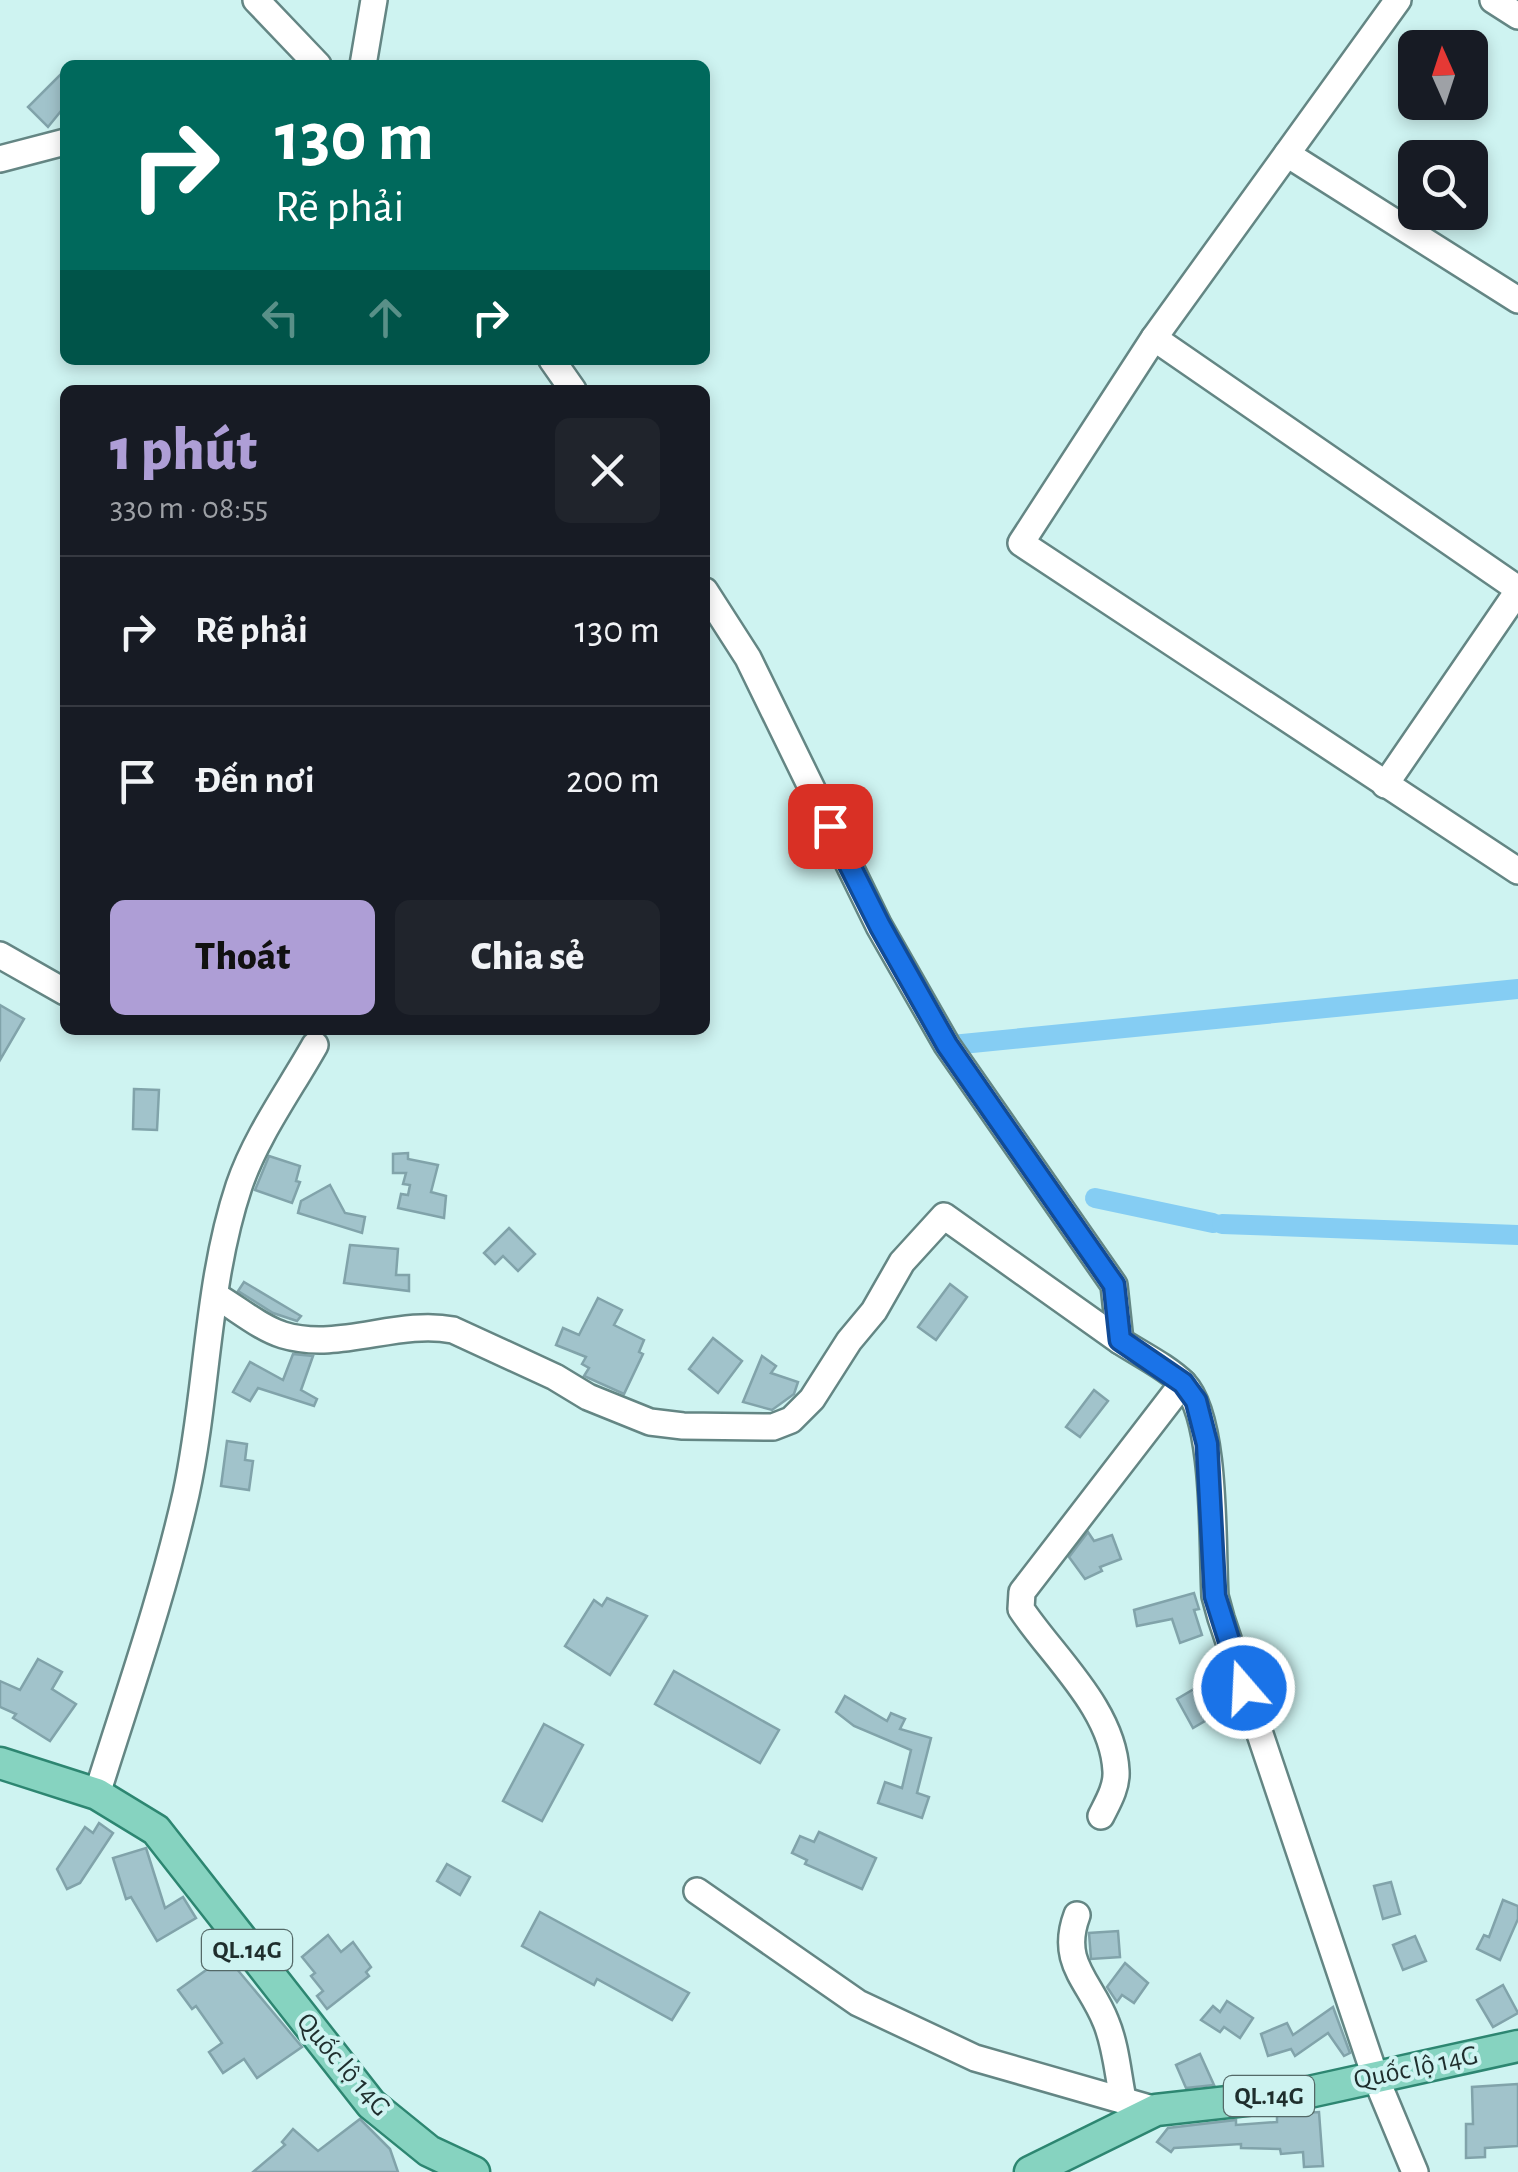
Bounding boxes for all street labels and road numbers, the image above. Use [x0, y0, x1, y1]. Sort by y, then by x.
road number: QL.14G [202, 1930, 292, 1970]
street label: Quốc lộ 14G [291, 2008, 395, 2122]
street label: Quốc lộ 14G [1351, 2041, 1481, 2095]
road number: QL.14G [1224, 2076, 1314, 2116]

